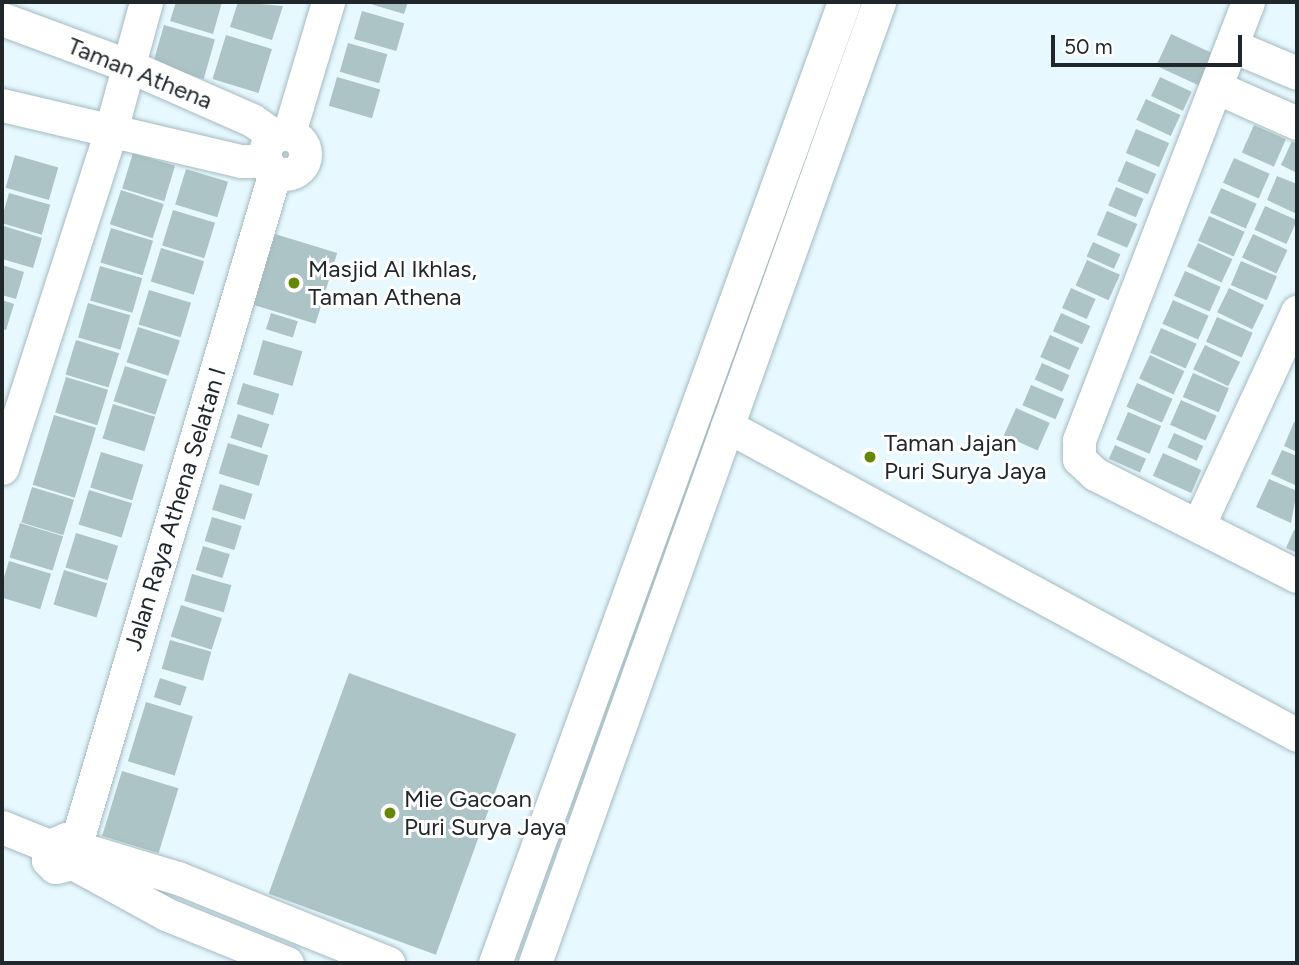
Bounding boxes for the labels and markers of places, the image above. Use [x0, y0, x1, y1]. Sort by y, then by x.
place label: Masjid Al Ikhlas, Taman Athena [308, 255, 477, 311]
marker: Masjid Al Ikhlas, Taman Athena [286, 275, 302, 291]
place label: Taman Jajan Puri Surya Jaya [884, 429, 1047, 485]
marker: Taman Jajan Puri Surya Jaya [862, 449, 878, 465]
place label: Mie Gacoan Puri Surya Jaya [404, 785, 567, 841]
marker: Mie Gacoan Puri Surya Jaya [382, 805, 398, 821]

